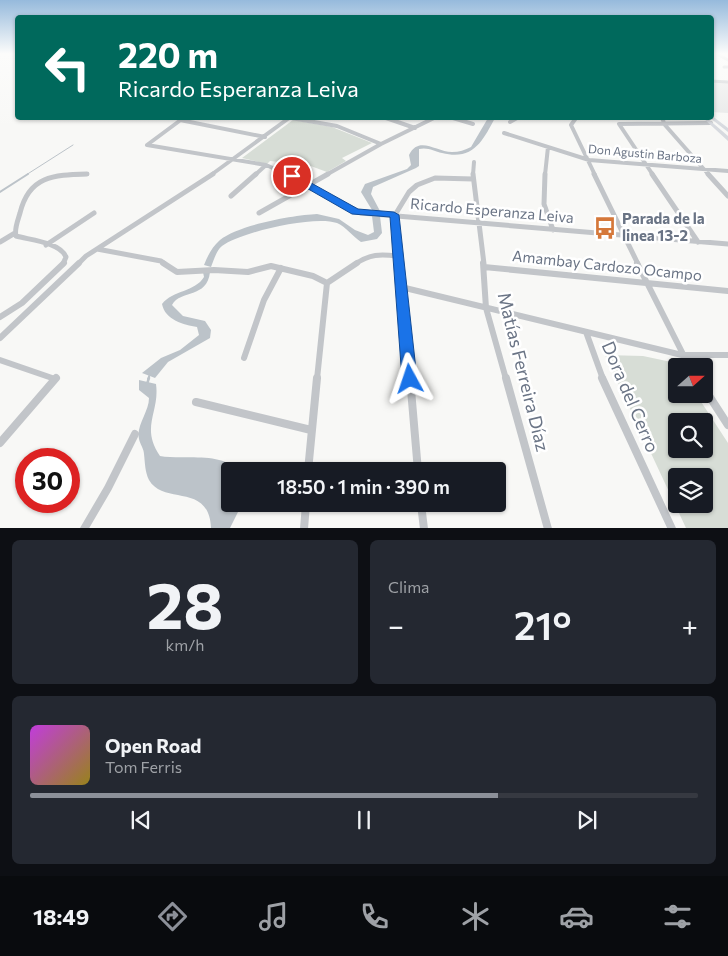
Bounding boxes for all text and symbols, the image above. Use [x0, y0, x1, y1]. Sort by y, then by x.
text: 220 m [118, 32, 218, 75]
icon: left [35, 35, 100, 100]
text: Ricardo Esperanza Leiva [118, 75, 359, 102]
street label: Don Agustin Barboza [588, 141, 703, 165]
pin [271, 155, 313, 197]
icon: arrive [278, 162, 306, 190]
street label: Ricardo Esperanza Leiva [410, 194, 575, 226]
place label: Parada de la linea 13-2 [622, 209, 705, 244]
bus stop icon: Parada de la linea 13-2 [592, 215, 618, 241]
street label: Amambay Cardozo Ocampo [511, 246, 703, 284]
street label: Matías Ferreira Díaz [494, 290, 554, 454]
street label: Dora del Cerro [598, 338, 664, 455]
position arrow [383, 352, 435, 404]
north arrow [668, 358, 712, 402]
map controls [668, 358, 713, 513]
button: search [668, 413, 713, 458]
speed limit sign: 30 [15, 448, 80, 513]
button: layers [668, 468, 713, 513]
text: 18:50 · 1 min · 390 m [277, 475, 450, 498]
text: 28 [147, 563, 223, 642]
text: Clima [388, 577, 429, 596]
text: 21° [514, 601, 571, 648]
text: − [388, 608, 404, 642]
text: + [682, 608, 698, 642]
text: km/h [166, 635, 204, 654]
text: Open Road [105, 734, 201, 757]
text: Tom Ferris [105, 757, 182, 776]
icon: previous [127, 806, 155, 834]
icon: pause [350, 806, 378, 834]
icon: next [573, 806, 601, 834]
icon: directions [155, 899, 190, 934]
icon: music [256, 899, 291, 934]
icon: phone [357, 899, 392, 934]
icon: climate [458, 899, 493, 934]
icon: car [559, 899, 594, 934]
icon: filters [660, 899, 695, 934]
text: 18:49 [33, 903, 89, 930]

